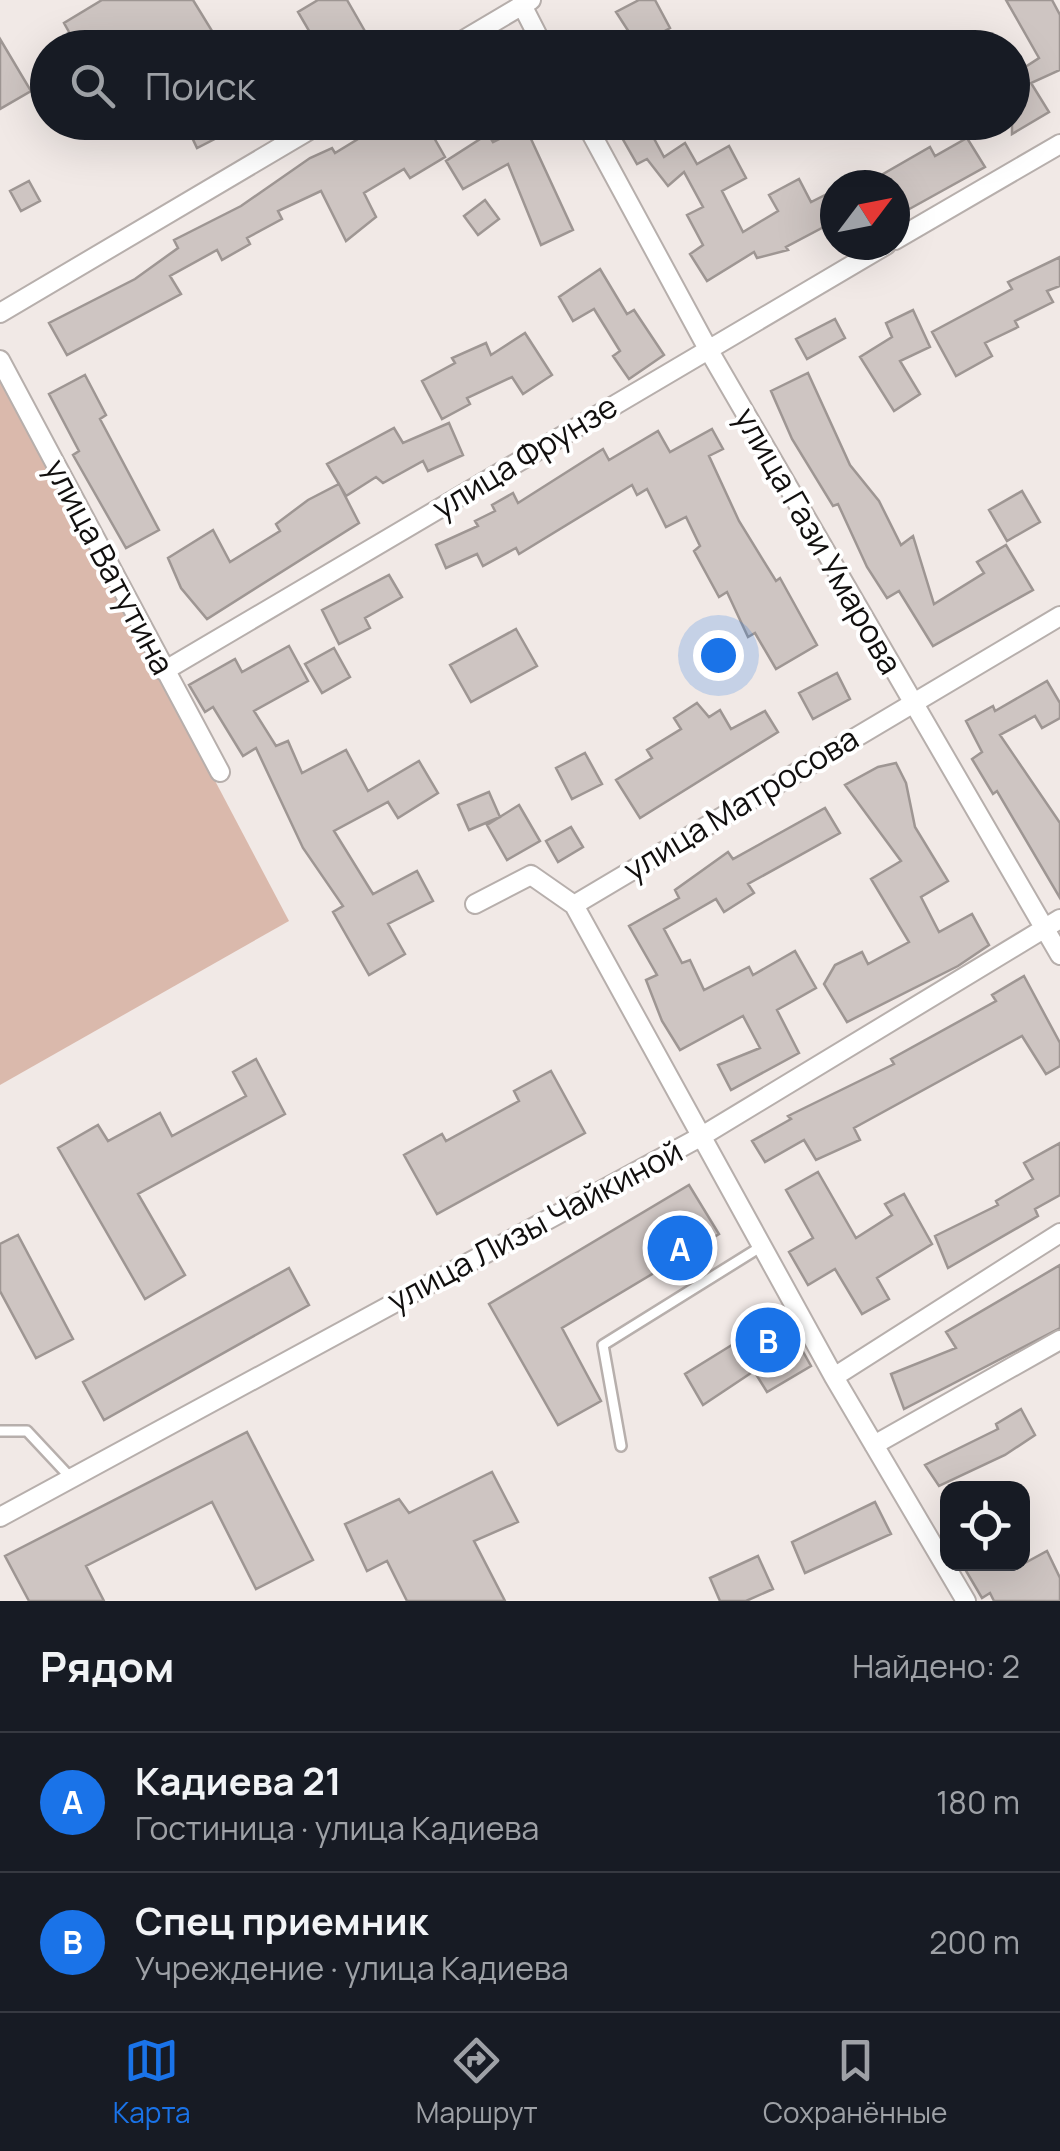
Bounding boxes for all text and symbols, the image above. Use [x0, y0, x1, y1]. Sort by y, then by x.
search box [30, 30, 1030, 140]
icon: search [65, 58, 120, 113]
text: Поиск [145, 59, 255, 111]
north arrow [820, 170, 910, 260]
street label: улица Фрунзе [424, 384, 625, 529]
street label: улица Гази Умарова [725, 399, 913, 682]
street label: улица Ватутина [35, 451, 185, 682]
your location [693, 630, 744, 681]
street label: улица Матросова [615, 716, 866, 891]
street label: улица Лизы Чайкиной [379, 1129, 690, 1322]
pin: A [648, 1210, 712, 1286]
pin: B [736, 1302, 800, 1378]
map controls [940, 1481, 1030, 1571]
button: locate [940, 1481, 1030, 1571]
text: Рядом [40, 1637, 174, 1695]
text: Найдено: 2 [852, 1644, 1020, 1688]
text: Кадиева 21 [135, 1754, 342, 1806]
text: A [62, 1780, 83, 1824]
text: 180 m [936, 1780, 1020, 1824]
text: Гостиница · улица Кадиева [135, 1806, 539, 1850]
text: Спец приемник [135, 1894, 428, 1946]
text: B [62, 1920, 83, 1964]
text: 200 m [929, 1920, 1020, 1964]
text: Учреждение · улица Кадиева [135, 1946, 569, 1990]
tab: Карта [113, 2033, 191, 2131]
tab: Маршрут [416, 2033, 538, 2131]
tab: Сохранённые [763, 2033, 947, 2131]

